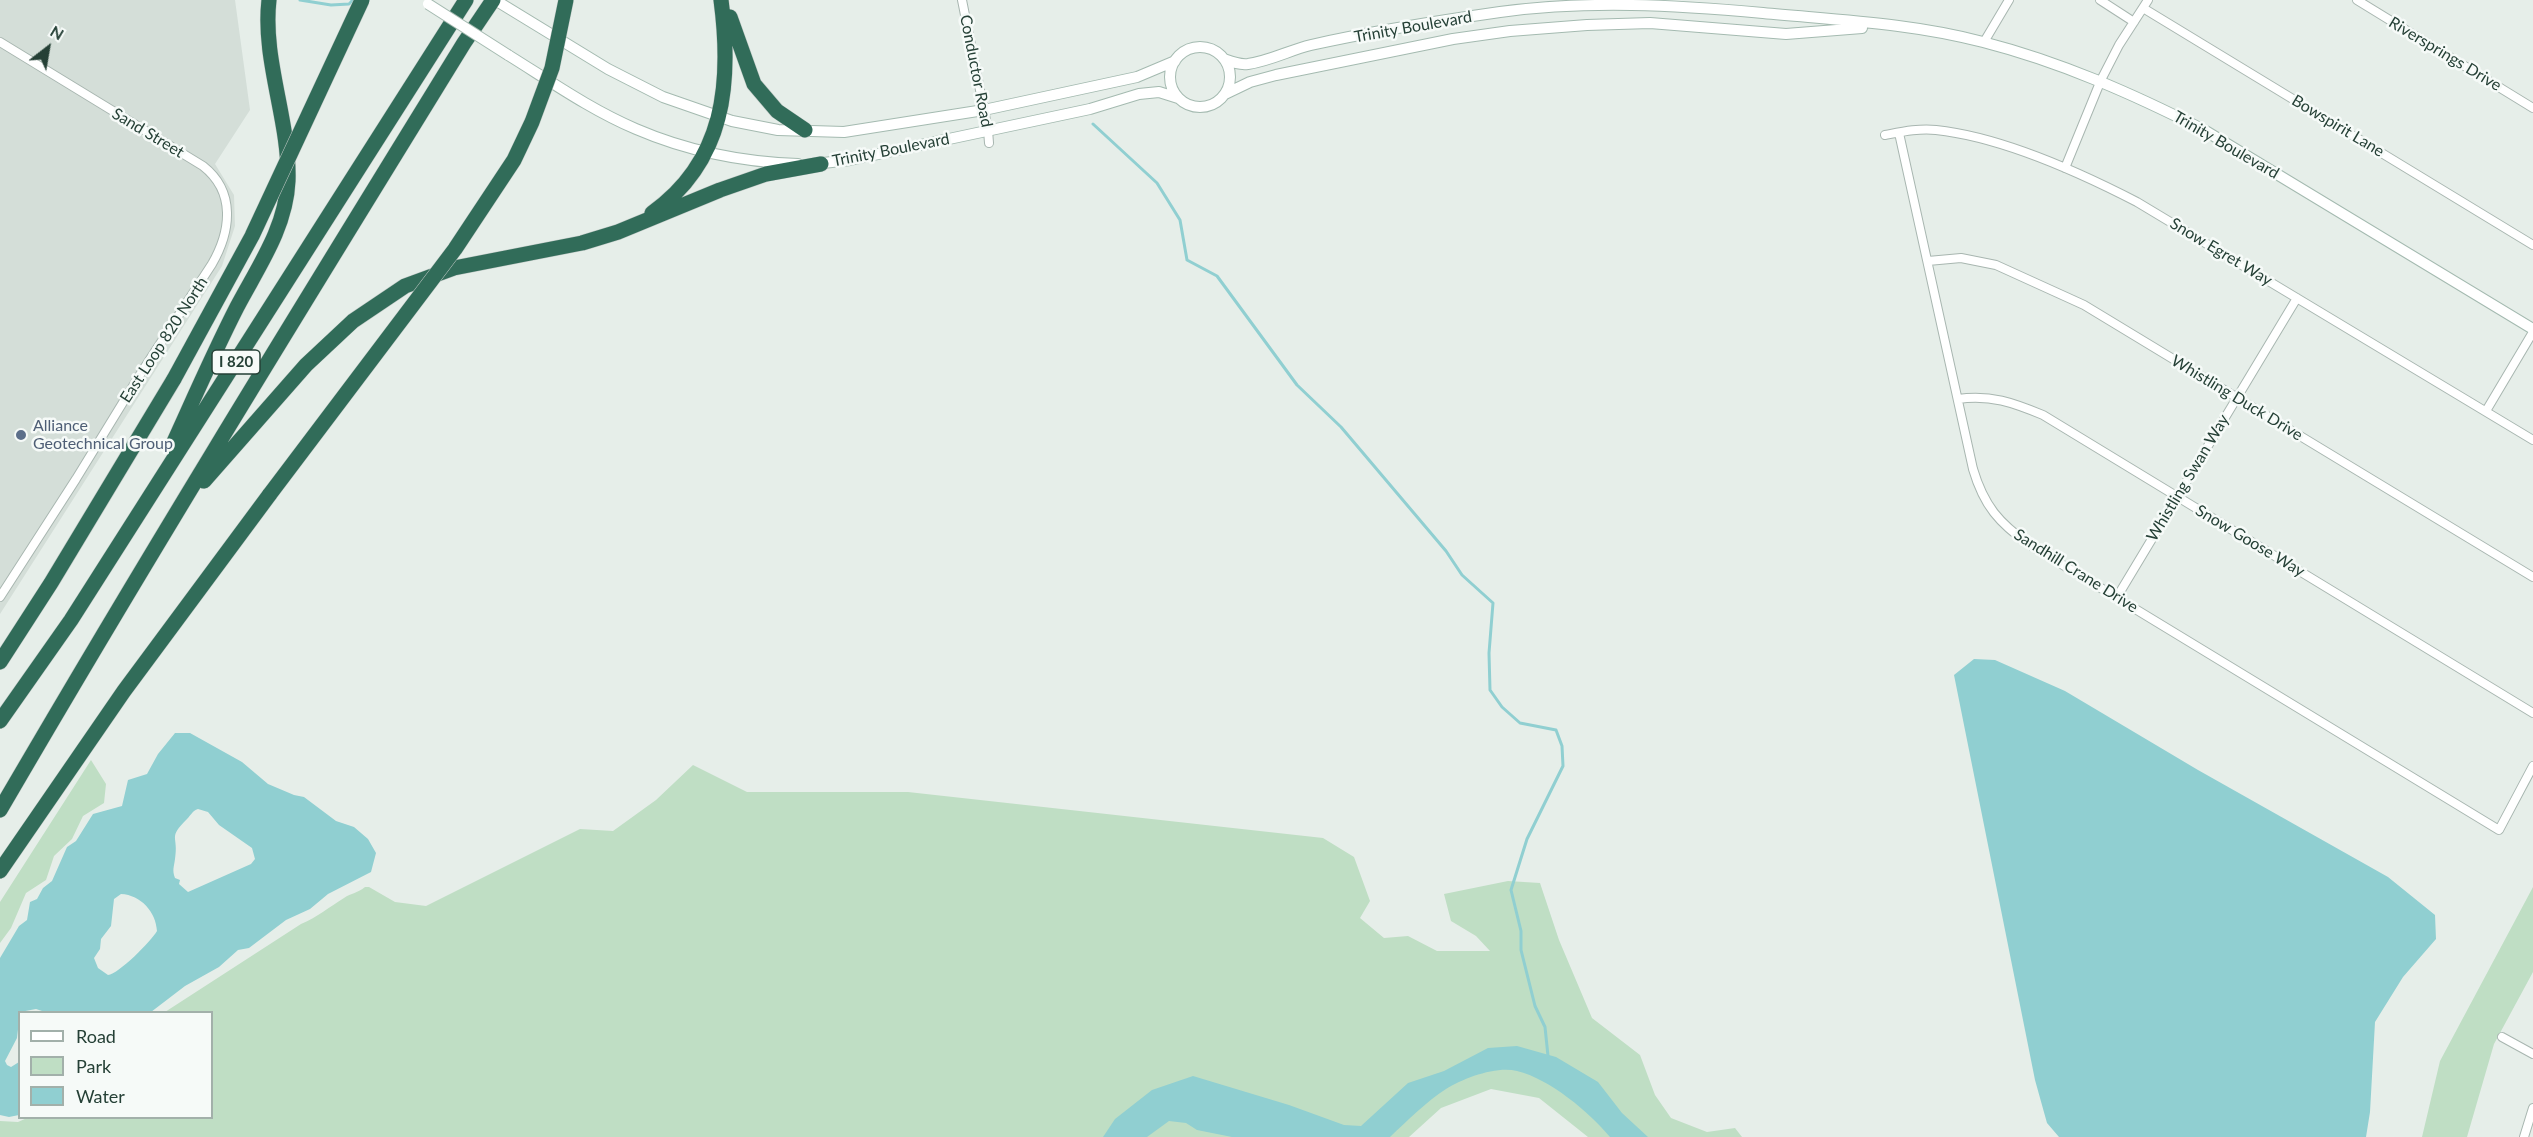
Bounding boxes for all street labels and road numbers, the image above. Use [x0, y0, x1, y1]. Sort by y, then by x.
street label: Trinity Boulevard [1353, 7, 1473, 47]
street label: Conductor Road [956, 13, 996, 129]
street label: Riversprings Drive [2385, 13, 2505, 95]
street label: Bowspirit Lane [2288, 91, 2388, 161]
street label: Sand Street [108, 104, 188, 162]
street label: Trinity Boulevard [2170, 107, 2282, 183]
street label: Trinity Boulevard [831, 129, 951, 171]
street label: Snow Egret Way [2166, 214, 2276, 290]
street label: East Loop 820 North [116, 273, 212, 407]
road number: I 820 [212, 350, 260, 374]
street label: Whistling Duck Drive [2168, 351, 2306, 445]
street label: Whistling Swan Way [2143, 411, 2233, 545]
street label: Snow Goose Way [2192, 501, 2308, 581]
street label: Sandhill Crane Drive [2010, 525, 2142, 617]

